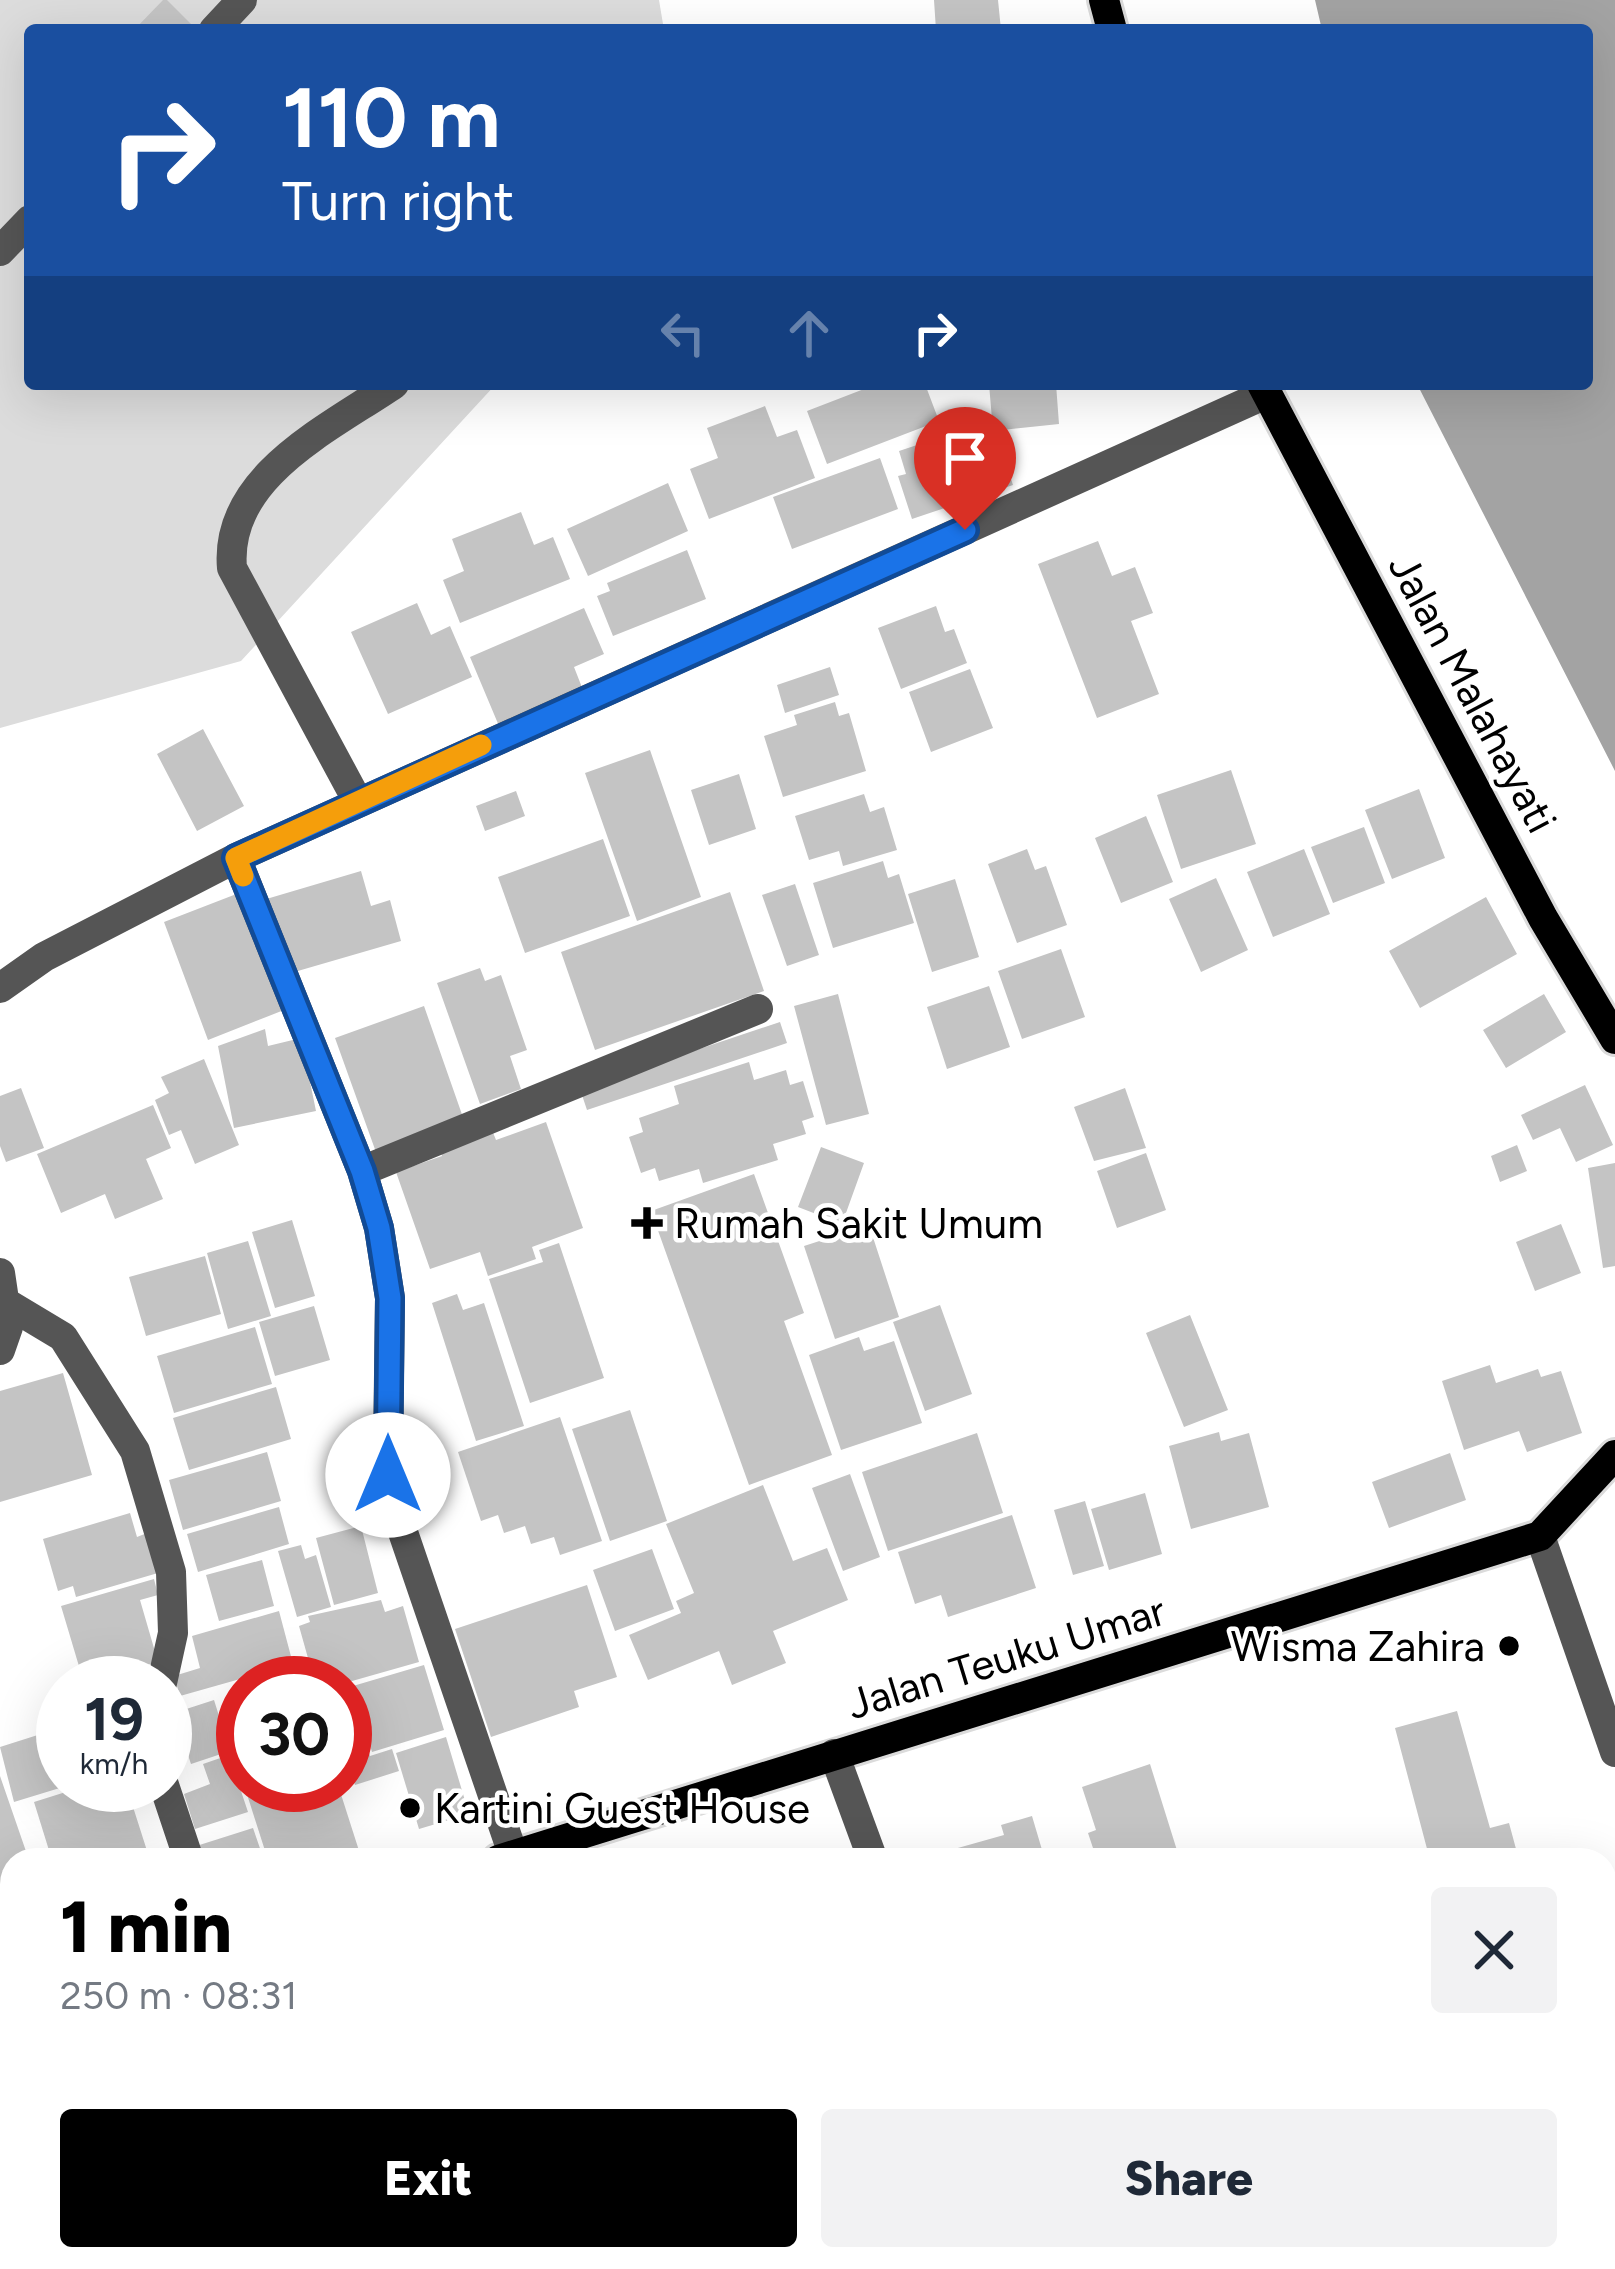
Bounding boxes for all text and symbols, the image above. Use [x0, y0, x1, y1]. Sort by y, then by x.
text: 110 m [282, 67, 501, 168]
icon: right [84, 72, 240, 228]
text: Turn right [282, 169, 514, 234]
icon: left [650, 300, 716, 366]
icon: ahead [776, 300, 842, 366]
icon: right [902, 300, 968, 366]
pin [914, 407, 1016, 530]
icon: arrive [932, 425, 998, 491]
street label: Jalan Malahayati [1378, 545, 1567, 841]
place label: Rumah Sakit Umum [674, 1198, 1043, 1249]
marker: Rumah Sakit Umum [631, 1207, 663, 1239]
position arrow [325, 1412, 451, 1538]
street label: Jalan Teuku Umar [841, 1585, 1171, 1730]
place label: Wisma Zahira [1231, 1621, 1485, 1672]
marker: Wisma Zahira [1496, 1633, 1522, 1659]
speed limit sign: 30 [216, 1656, 372, 1812]
text: 19 [84, 1683, 144, 1755]
text: km/h [80, 1745, 148, 1782]
place label: Kartini Guest House [434, 1783, 810, 1834]
marker: Kartini Guest House [397, 1795, 423, 1821]
text: 1 min [60, 1884, 232, 1970]
button: close [1431, 1887, 1557, 2013]
text: 250 m · 08:31 [60, 1972, 297, 2019]
button: Exit [60, 2109, 797, 2247]
button: Share [821, 2109, 1557, 2247]

